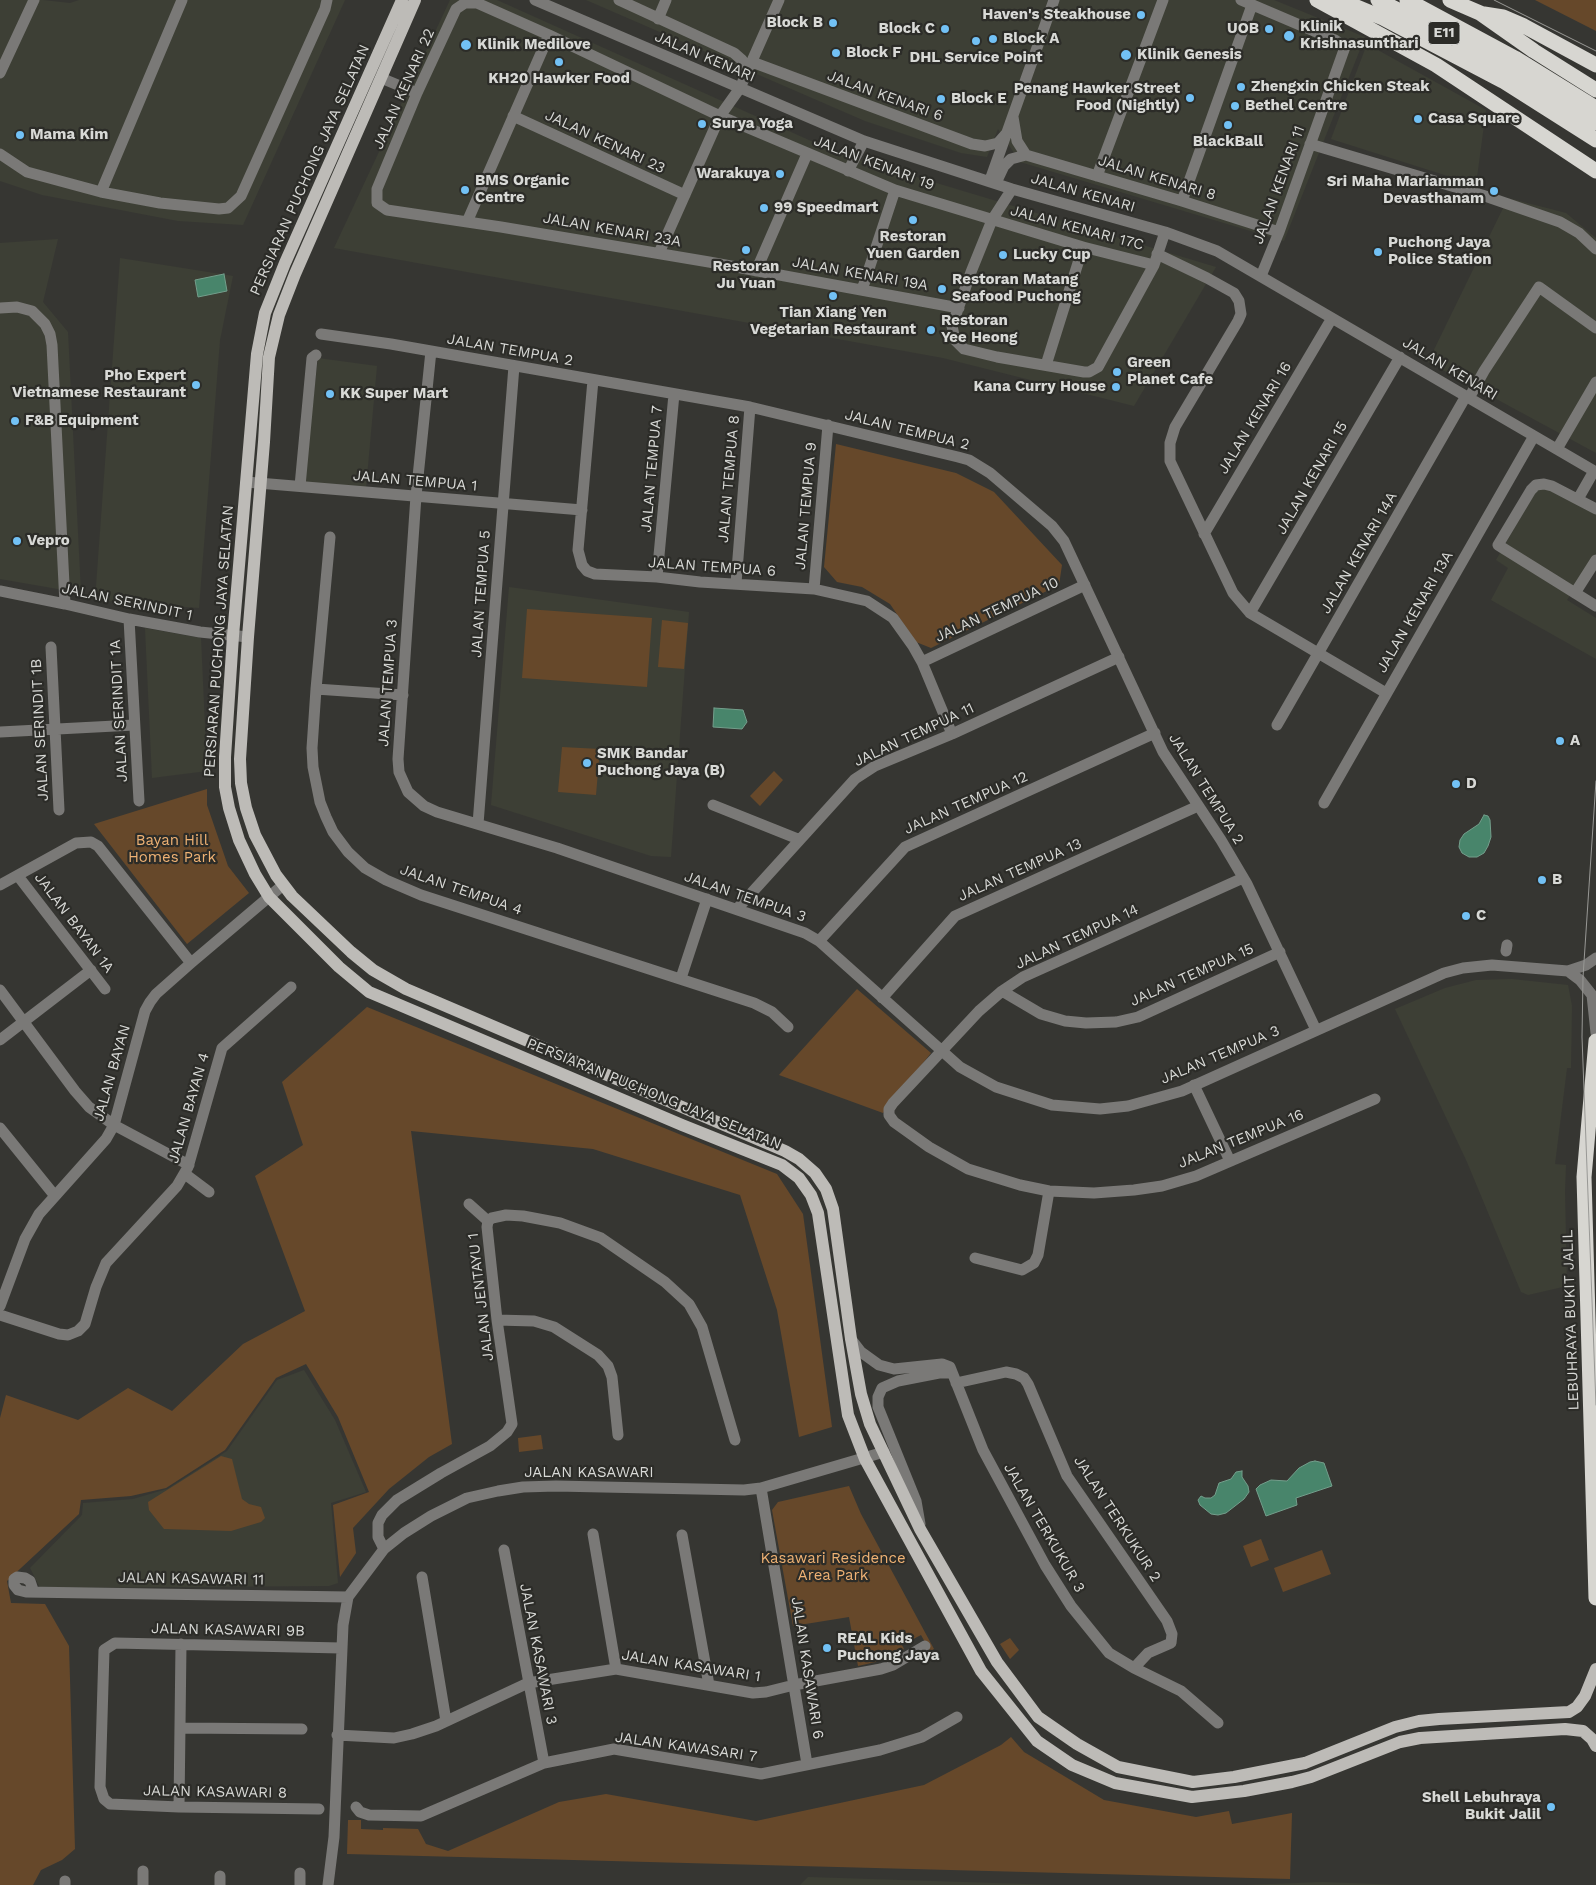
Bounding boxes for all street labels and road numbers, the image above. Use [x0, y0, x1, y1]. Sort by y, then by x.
road number: E11 [1428, 22, 1460, 44]
street label: JALAN KENARI 22 [369, 26, 439, 152]
street label: JALAN KENARI [652, 28, 758, 86]
street label: PERSIARAN PUCHONG JAYA SELATAN [246, 42, 374, 298]
street label: JALAN KENARI 6 [825, 67, 945, 125]
street label: JALAN KENARI 23 [542, 106, 668, 178]
street label: JALAN KENARI 11 [1249, 123, 1309, 247]
street label: JALAN KENARI 19 [811, 132, 937, 194]
street label: JALAN KENARI 8 [1096, 152, 1218, 204]
street label: JALAN KENARI [1029, 169, 1137, 217]
street label: JALAN KENARI 17C [1008, 202, 1146, 254]
street label: JALAN KENARI 23A [541, 209, 683, 251]
street label: JALAN KENARI 19A [791, 253, 929, 295]
street label: JALAN TEMPUA 2 [446, 330, 574, 370]
street label: JALAN KENARI [1399, 334, 1501, 404]
street label: JALAN KENARI 16 [1214, 359, 1296, 477]
street label: JALAN TEMPUA 7 [637, 405, 667, 533]
street label: JALAN TEMPUA 2 [843, 406, 971, 454]
street label: JALAN TEMPUA 8 [714, 414, 744, 544]
street label: JALAN KENARI 15 [1272, 418, 1352, 538]
street label: JALAN TEMPUA 9 [791, 441, 821, 571]
street label: JALAN TEMPUA 1 [352, 467, 478, 495]
street label: JALAN KENARI 14A [1317, 489, 1401, 617]
street label: PERSIARAN PUCHONG JAYA SELATAN [201, 504, 237, 778]
street label: JALAN TEMPUA 5 [468, 530, 494, 658]
street label: JALAN KENARI 13A [1373, 548, 1457, 676]
street label: JALAN TEMPUA 6 [648, 554, 776, 580]
street label: JALAN TEMPUA 10 [932, 574, 1062, 646]
street label: JALAN SERINDIT 1 [60, 579, 194, 625]
street label: JALAN TEMPUA 3 [375, 619, 401, 747]
street label: JALAN SERINDIT 1A [106, 639, 132, 783]
street label: JALAN SERINDIT 1B [27, 658, 53, 802]
street label: JALAN TEMPUA 11 [851, 699, 977, 771]
street label: JALAN TEMPUA 2 [1165, 730, 1247, 848]
street label: JALAN TEMPUA 12 [901, 768, 1031, 838]
street label: JALAN TEMPUA 13 [955, 835, 1085, 905]
street label: JALAN TEMPUA 4 [398, 861, 524, 919]
street label: JALAN TEMPUA 3 [682, 868, 808, 926]
street label: JALAN BAYAN 1A [30, 869, 118, 977]
street label: JALAN TEMPUA 14 [1013, 901, 1141, 973]
street label: JALAN TEMPUA 15 [1127, 940, 1257, 1010]
street label: JALAN BAYAN [90, 1022, 134, 1124]
street label: JALAN TEMPUA 3 [1158, 1022, 1282, 1088]
street label: PERSIARAN PUCHONG JAYA SELATAN [524, 1035, 784, 1153]
street label: JALAN BAYAN 4 [165, 1051, 213, 1165]
street label: JALAN TEMPUA 16 [1176, 1106, 1306, 1172]
street label: LEBUHRAYA BUKIT JALIL [1559, 1229, 1583, 1411]
street label: JALAN JENTAYU 1 [464, 1232, 498, 1362]
street label: JALAN TERKUKUR 2 [1070, 1453, 1164, 1585]
street label: JALAN TERKUKUR 3 [1000, 1460, 1088, 1596]
street label: JALAN KASAWARI [524, 1464, 654, 1482]
street label: JALAN KASAWARI 11 [118, 1569, 264, 1589]
street label: JALAN KASAWARI 3 [515, 1582, 561, 1726]
street label: JALAN KASAWARI 6 [787, 1596, 827, 1740]
street label: JALAN KASAWARI 9B [151, 1620, 305, 1640]
street label: JALAN KASAWARI 1 [620, 1646, 762, 1686]
street label: JALAN KAWASARI 7 [614, 1728, 758, 1766]
street label: JALAN KASAWARI 8 [143, 1782, 287, 1802]

